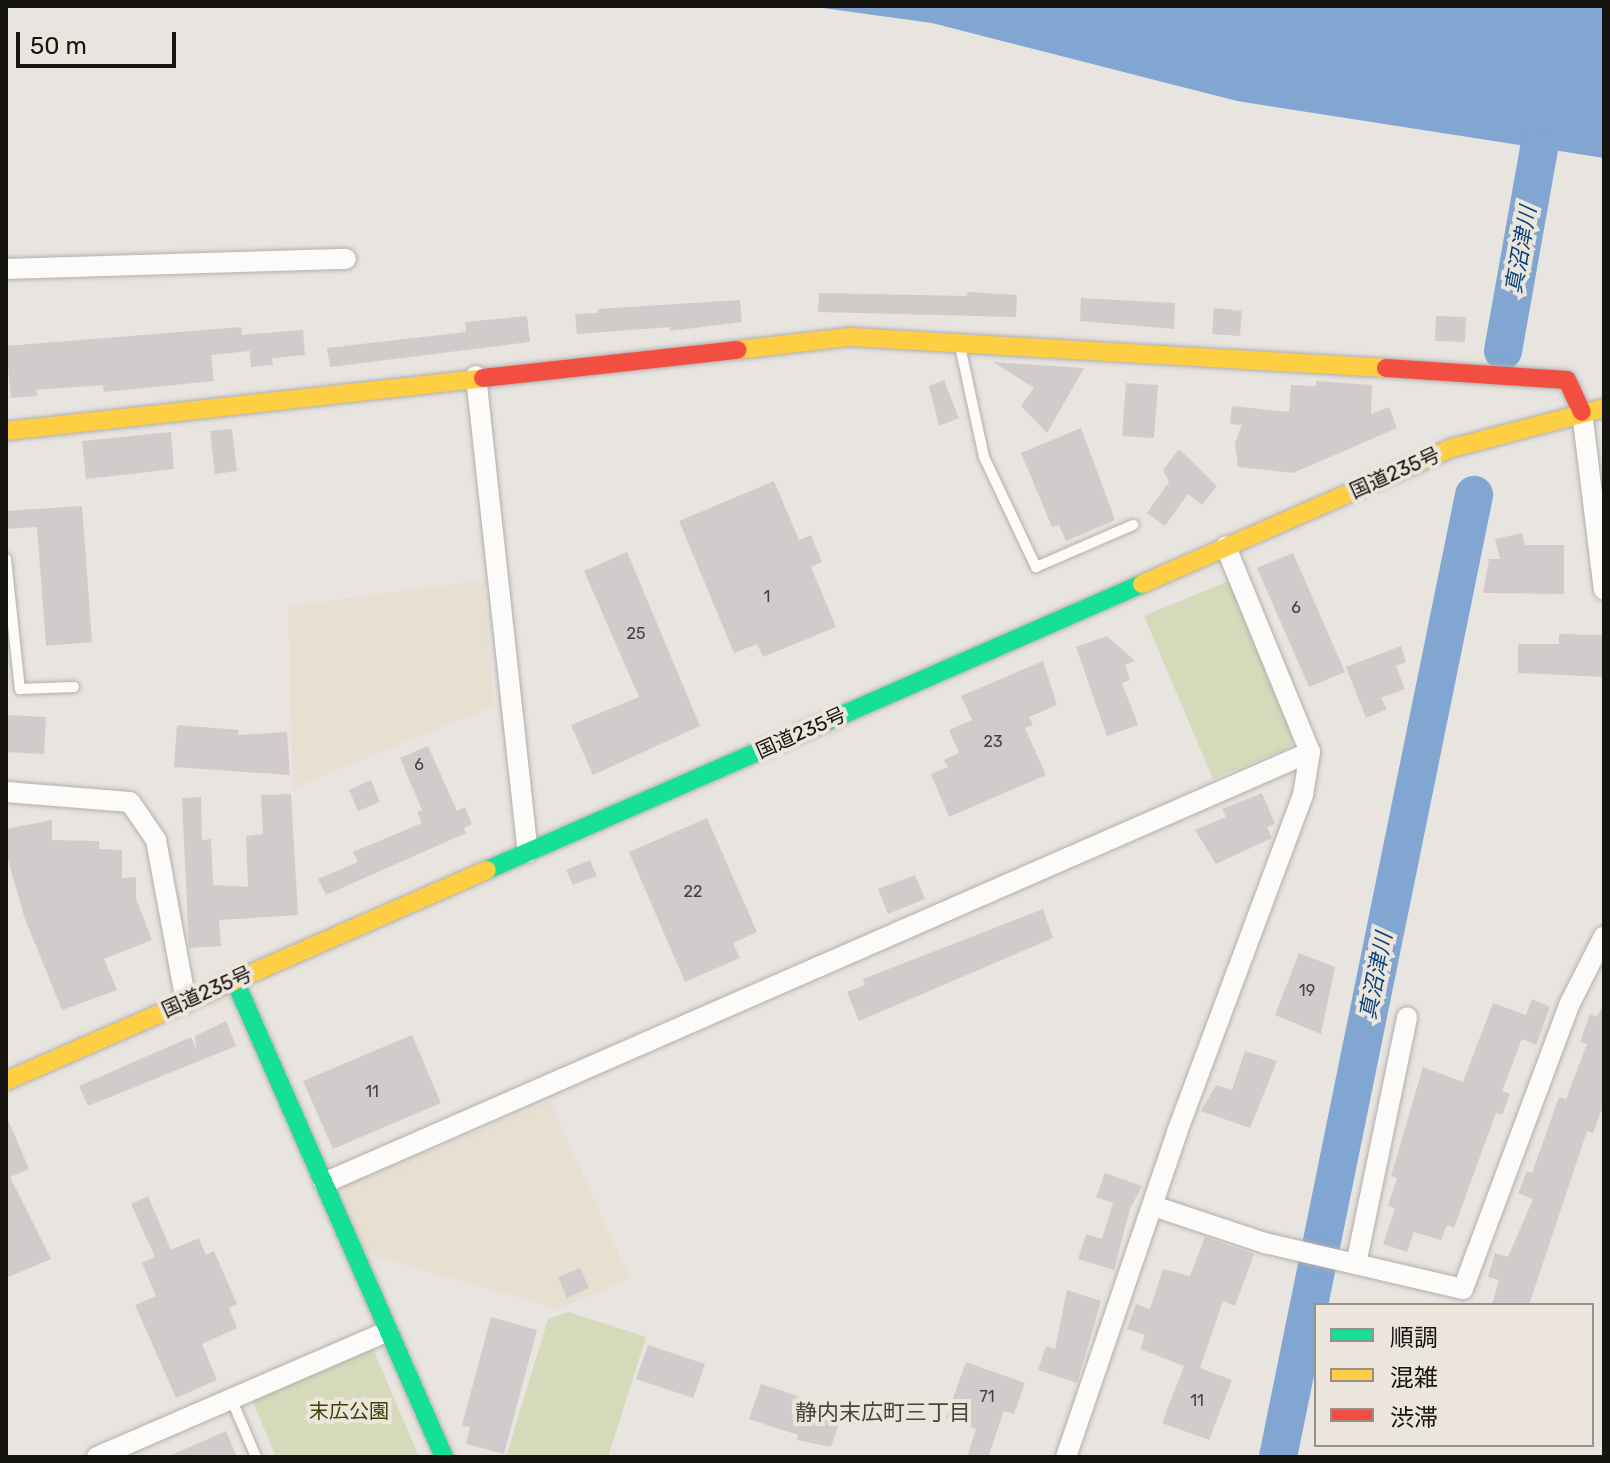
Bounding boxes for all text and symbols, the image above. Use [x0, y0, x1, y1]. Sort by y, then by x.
scale bar [20, 16, 180, 66]
text: 50 m [30, 32, 87, 60]
water label: 真沼津川 [1500, 204, 1542, 296]
street label: 国道235号 [1346, 443, 1444, 503]
house number: 1 [764, 587, 770, 607]
house number: 6 [1291, 598, 1301, 618]
house number: 25 [627, 624, 645, 644]
street label: 国道235号 [752, 703, 850, 763]
house number: 23 [983, 732, 1003, 752]
house number: 6 [414, 755, 424, 775]
house number: 22 [684, 882, 702, 902]
water label: 真沼津川 [1355, 930, 1397, 1022]
street label: 国道235号 [158, 962, 256, 1022]
house number: 19 [1299, 981, 1315, 1001]
house number: 11 [365, 1082, 379, 1102]
legend [1314, 1303, 1594, 1447]
text: 順調 [1390, 1324, 1438, 1352]
text: 混雑 [1390, 1364, 1438, 1392]
house number: 71 [979, 1387, 995, 1407]
house number: 11 [1190, 1391, 1204, 1411]
park label: 末広公園 [309, 1399, 389, 1423]
district label: 静内末広町三丁目 [795, 1400, 971, 1426]
text: 渋滞 [1390, 1404, 1438, 1432]

